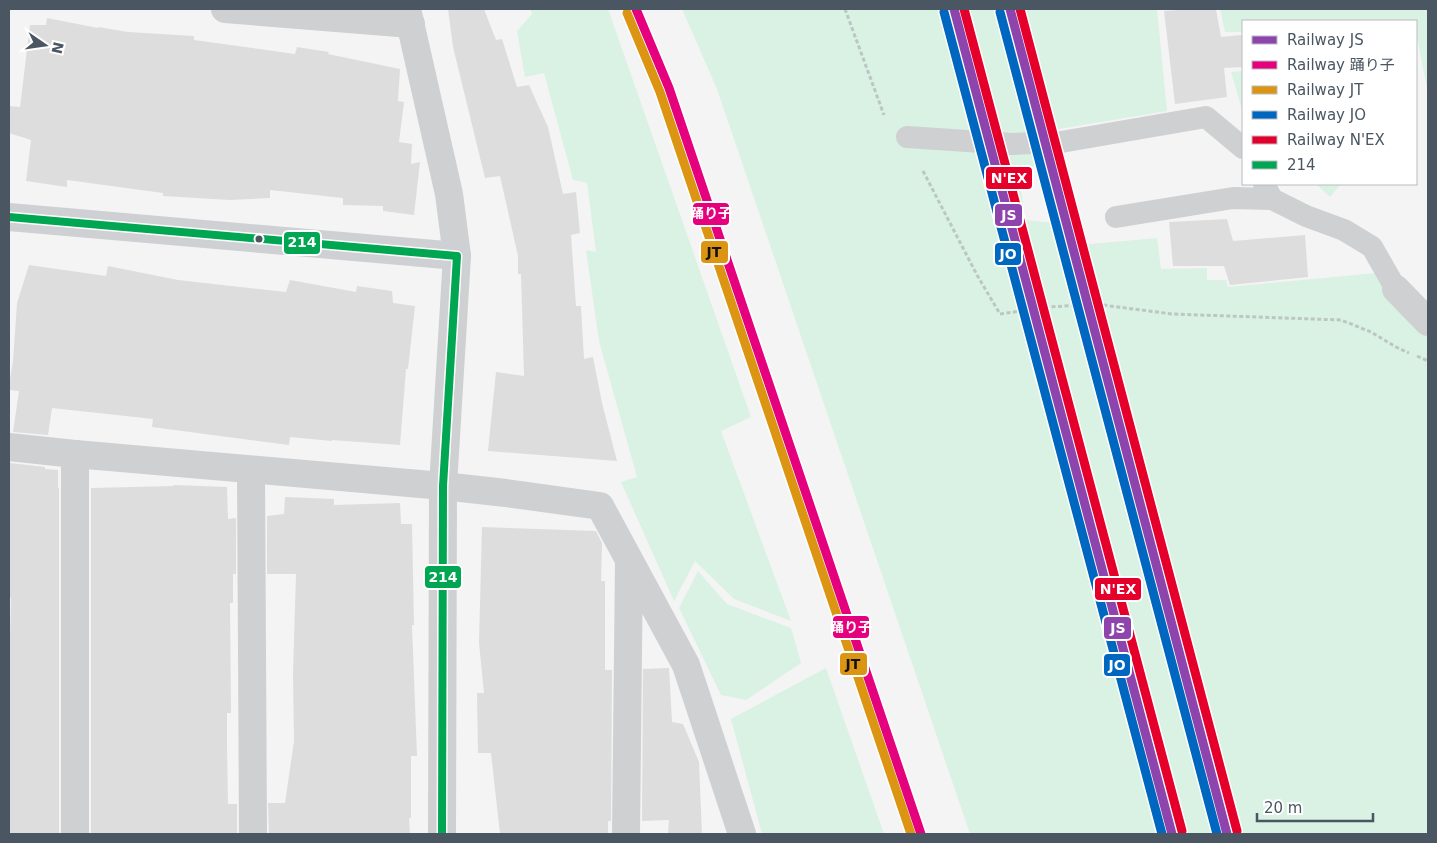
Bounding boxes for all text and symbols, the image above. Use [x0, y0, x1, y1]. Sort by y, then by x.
north arrow [20, 20, 70, 70]
legend [1242, 20, 1417, 185]
text: Railway JS [1287, 31, 1364, 49]
text: N [49, 40, 67, 55]
text: Railway 踊り子 [1287, 56, 1395, 74]
text: Railway JT [1287, 81, 1364, 99]
text: Railway JO [1287, 106, 1366, 124]
text: Railway N'EX [1287, 131, 1385, 149]
text: 214 [1287, 156, 1316, 174]
line badge: N'EX [985, 166, 1033, 190]
text: N'EX [991, 170, 1027, 186]
line badge: 踊り子 [692, 202, 730, 226]
line badge: JS [994, 203, 1023, 227]
text: 踊り子 [690, 205, 732, 221]
text: JS [1000, 207, 1017, 223]
line badge: 214 [283, 231, 321, 255]
unlabelled marker [254, 234, 264, 244]
text: 214 [287, 234, 317, 250]
line badge: JT [700, 240, 729, 264]
line badge: JO [994, 242, 1022, 266]
text: JT [706, 244, 722, 260]
text: JO [998, 246, 1017, 262]
line badge: 214 [424, 565, 462, 589]
text: 214 [428, 569, 458, 585]
line badge: N'EX [1094, 577, 1142, 601]
text: N'EX [1100, 581, 1136, 597]
line badge: 踊り子 [832, 615, 870, 639]
line badge: JS [1103, 616, 1132, 640]
text: 踊り子 [830, 619, 872, 635]
text: JS [1109, 620, 1126, 636]
line badge: JT [839, 652, 868, 676]
line badge: JO [1103, 653, 1131, 677]
text: JT [845, 656, 861, 672]
text: JO [1107, 657, 1126, 673]
scale bar [1257, 790, 1373, 822]
text: 20 m [1264, 799, 1302, 817]

